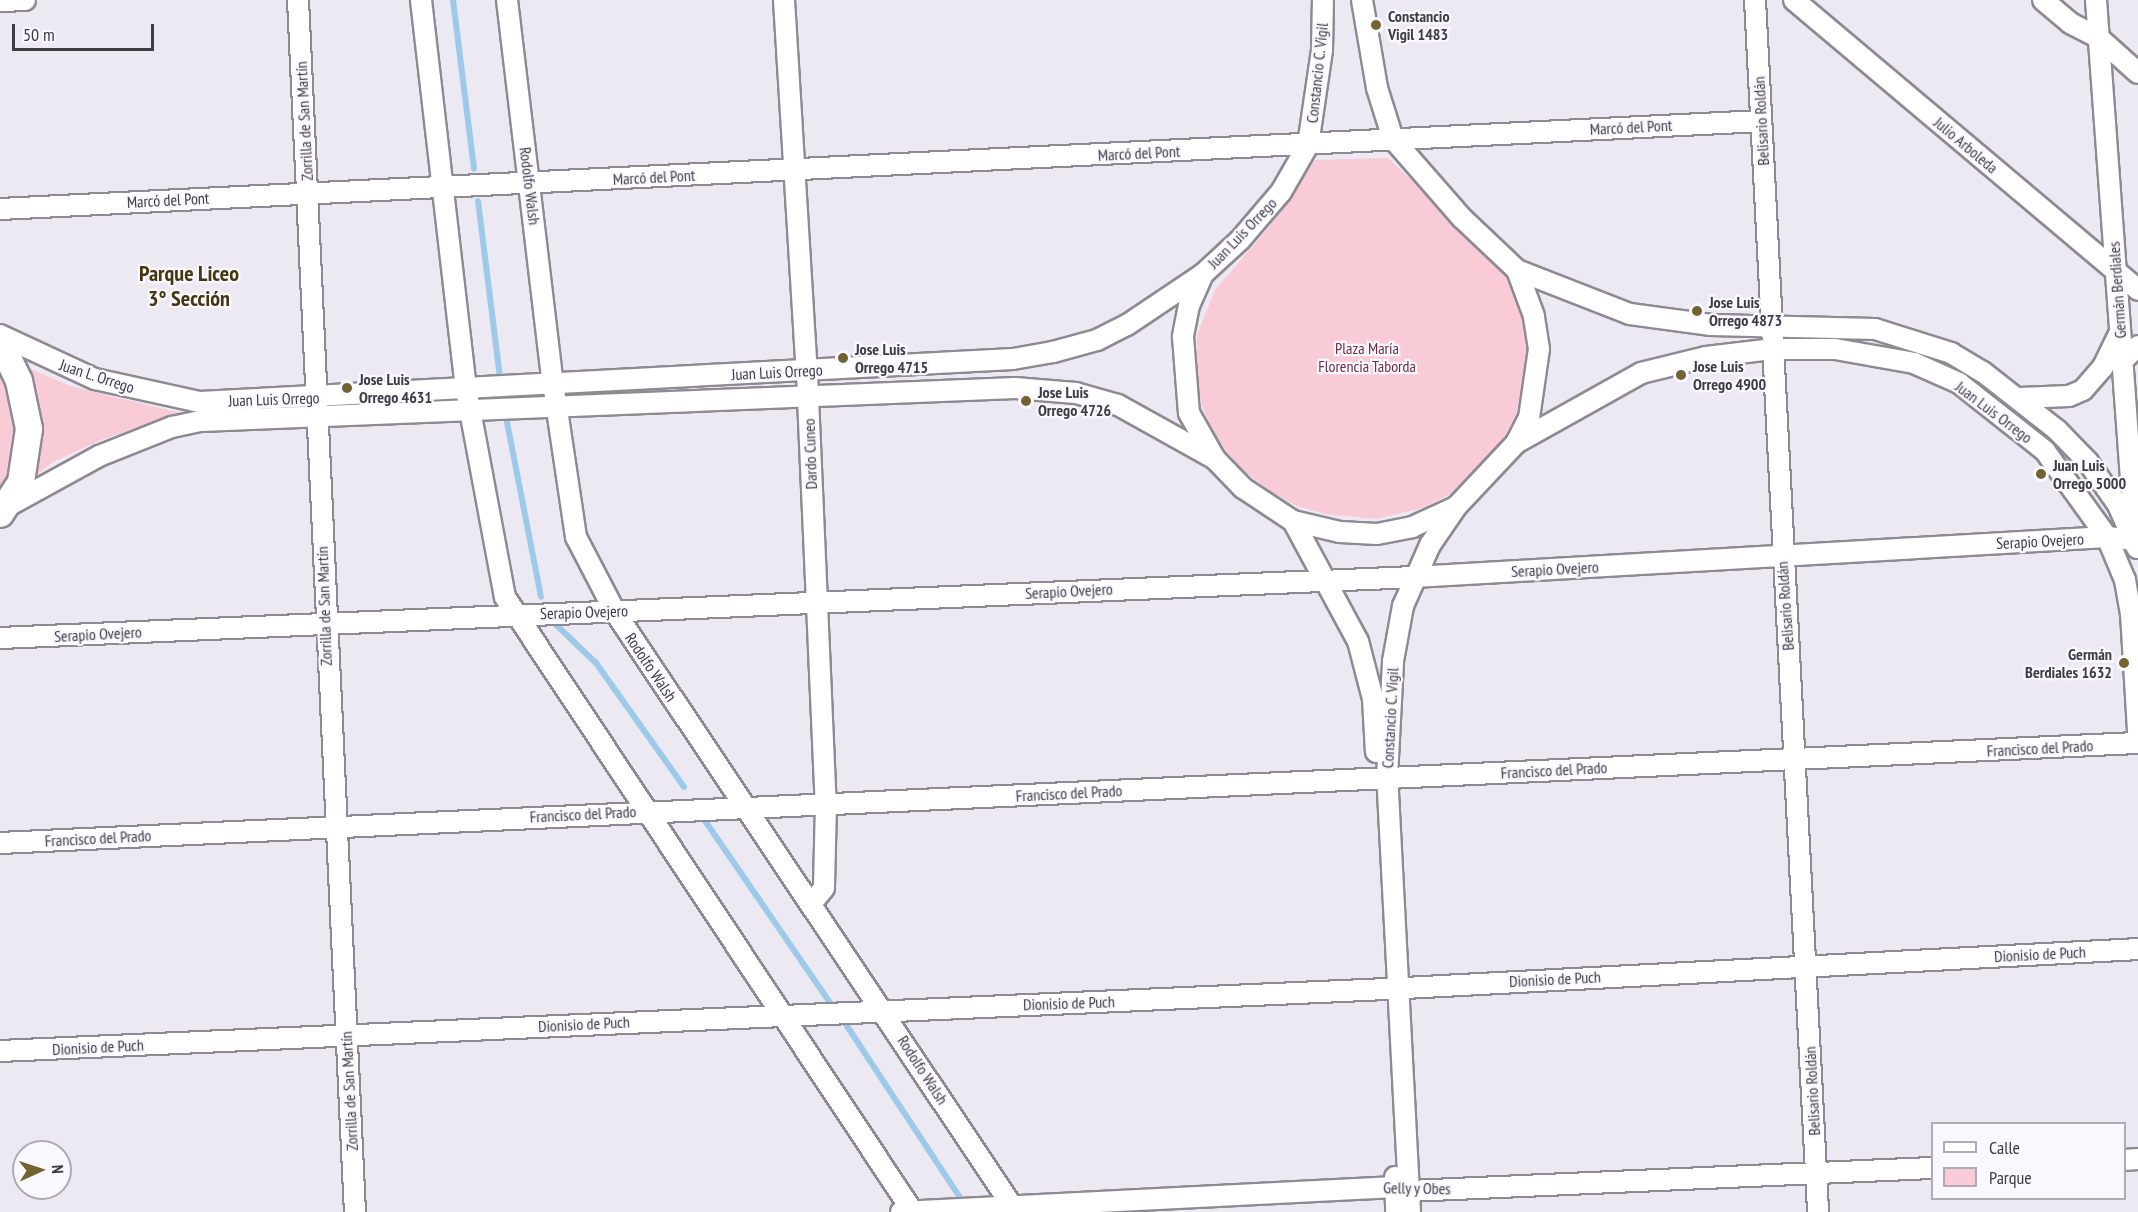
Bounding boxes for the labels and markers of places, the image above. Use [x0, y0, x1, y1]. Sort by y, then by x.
place label: Constancio Vigil 1483 [1388, 6, 1450, 44]
marker: Constancio Vigil 1483 [1369, 18, 1383, 32]
place label: Jose Luis Orrego 4873 [1709, 292, 1782, 330]
marker: Jose Luis Orrego 4873 [1690, 304, 1704, 318]
place label: Jose Luis Orrego 4715 [855, 339, 928, 377]
marker: Jose Luis Orrego 4715 [836, 351, 850, 365]
place label: Jose Luis Orrego 4900 [1693, 356, 1766, 394]
marker: Jose Luis Orrego 4900 [1674, 368, 1688, 382]
place label: Jose Luis Orrego 4631 [359, 369, 432, 407]
marker: Jose Luis Orrego 4631 [340, 381, 354, 395]
place label: Jose Luis Orrego 4726 [1038, 382, 1111, 420]
marker: Jose Luis Orrego 4726 [1019, 394, 1033, 408]
place label: Juan Luis Orrego 5000 [2053, 455, 2126, 493]
marker: Juan Luis Orrego 5000 [2034, 467, 2048, 481]
place label: Germán Berdiales 1632 [2025, 644, 2112, 682]
marker: Germán Berdiales 1632 [2117, 656, 2131, 670]

